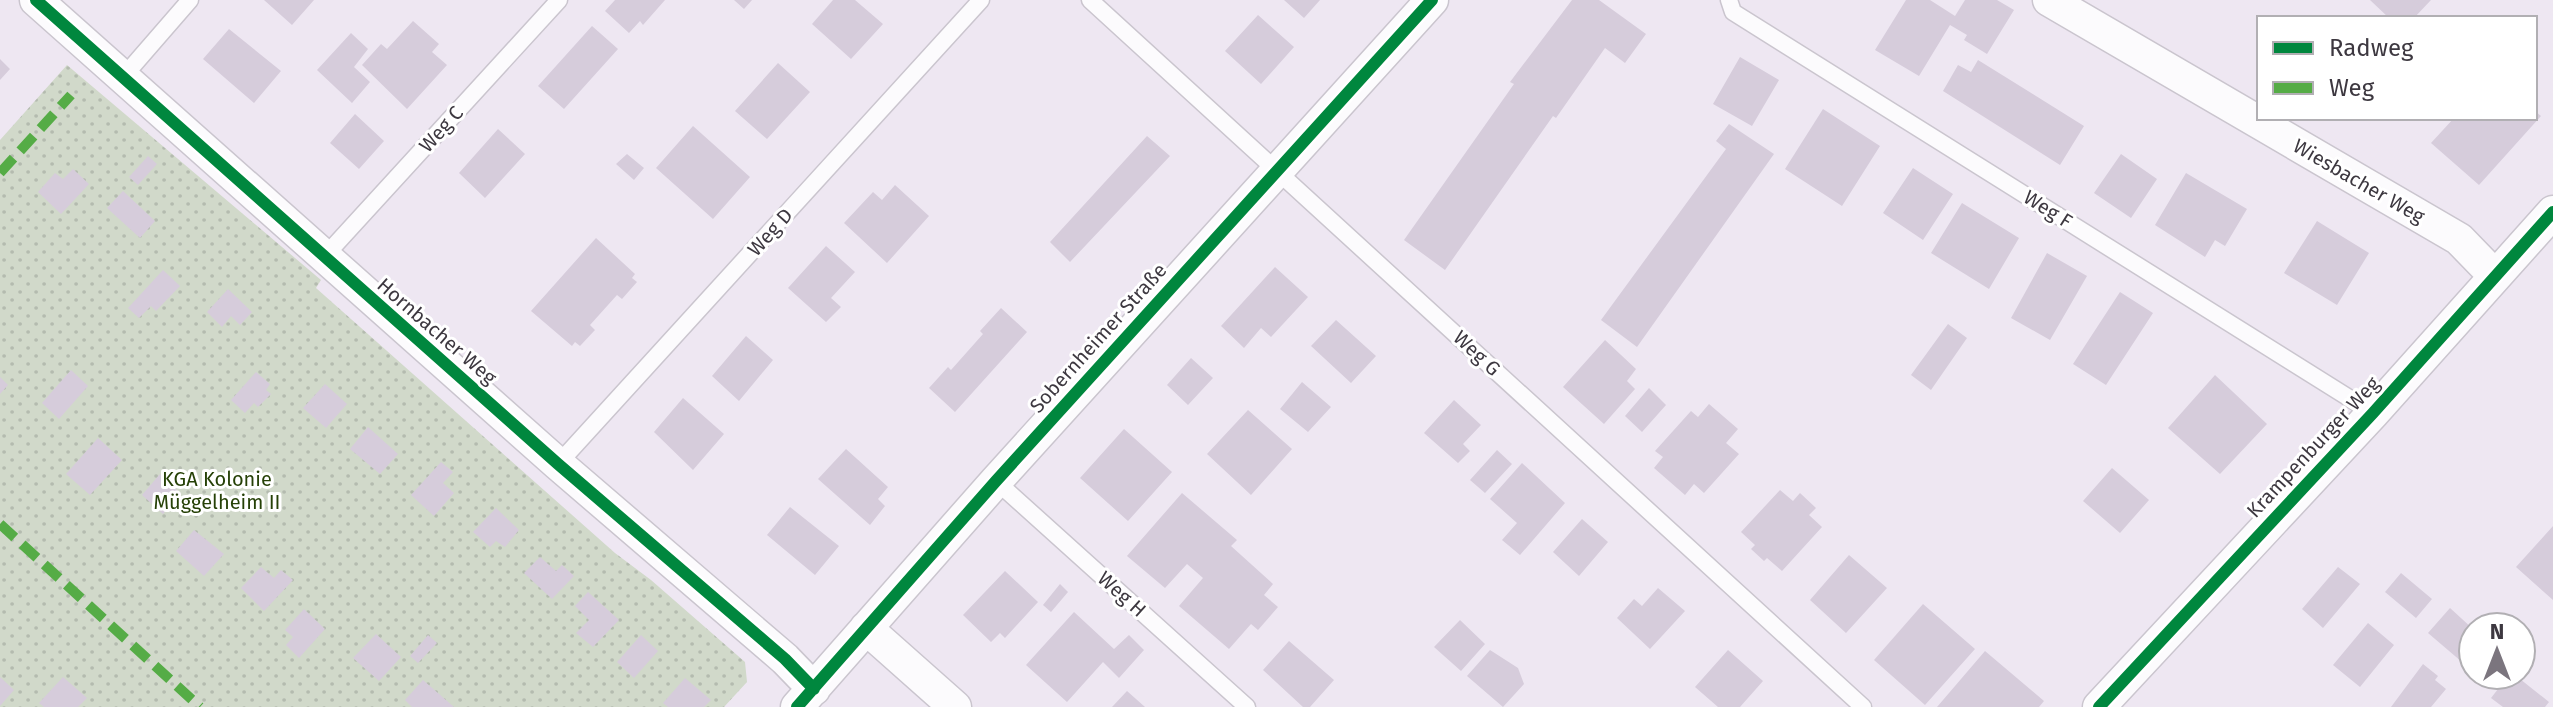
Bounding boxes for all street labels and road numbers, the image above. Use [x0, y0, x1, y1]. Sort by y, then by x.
street label: Weg C [414, 101, 468, 157]
street label: Wiesbacher Weg [2289, 134, 2430, 229]
street label: Weg F [2019, 185, 2077, 233]
street label: Weg D [742, 203, 798, 261]
street label: Sobernheimer Straße [1025, 258, 1171, 418]
street label: Hornbacher Weg [372, 273, 502, 390]
street label: Weg G [1449, 325, 1505, 381]
street label: Krampenburger Weg [2242, 371, 2385, 522]
street label: Weg H [1093, 566, 1151, 622]

